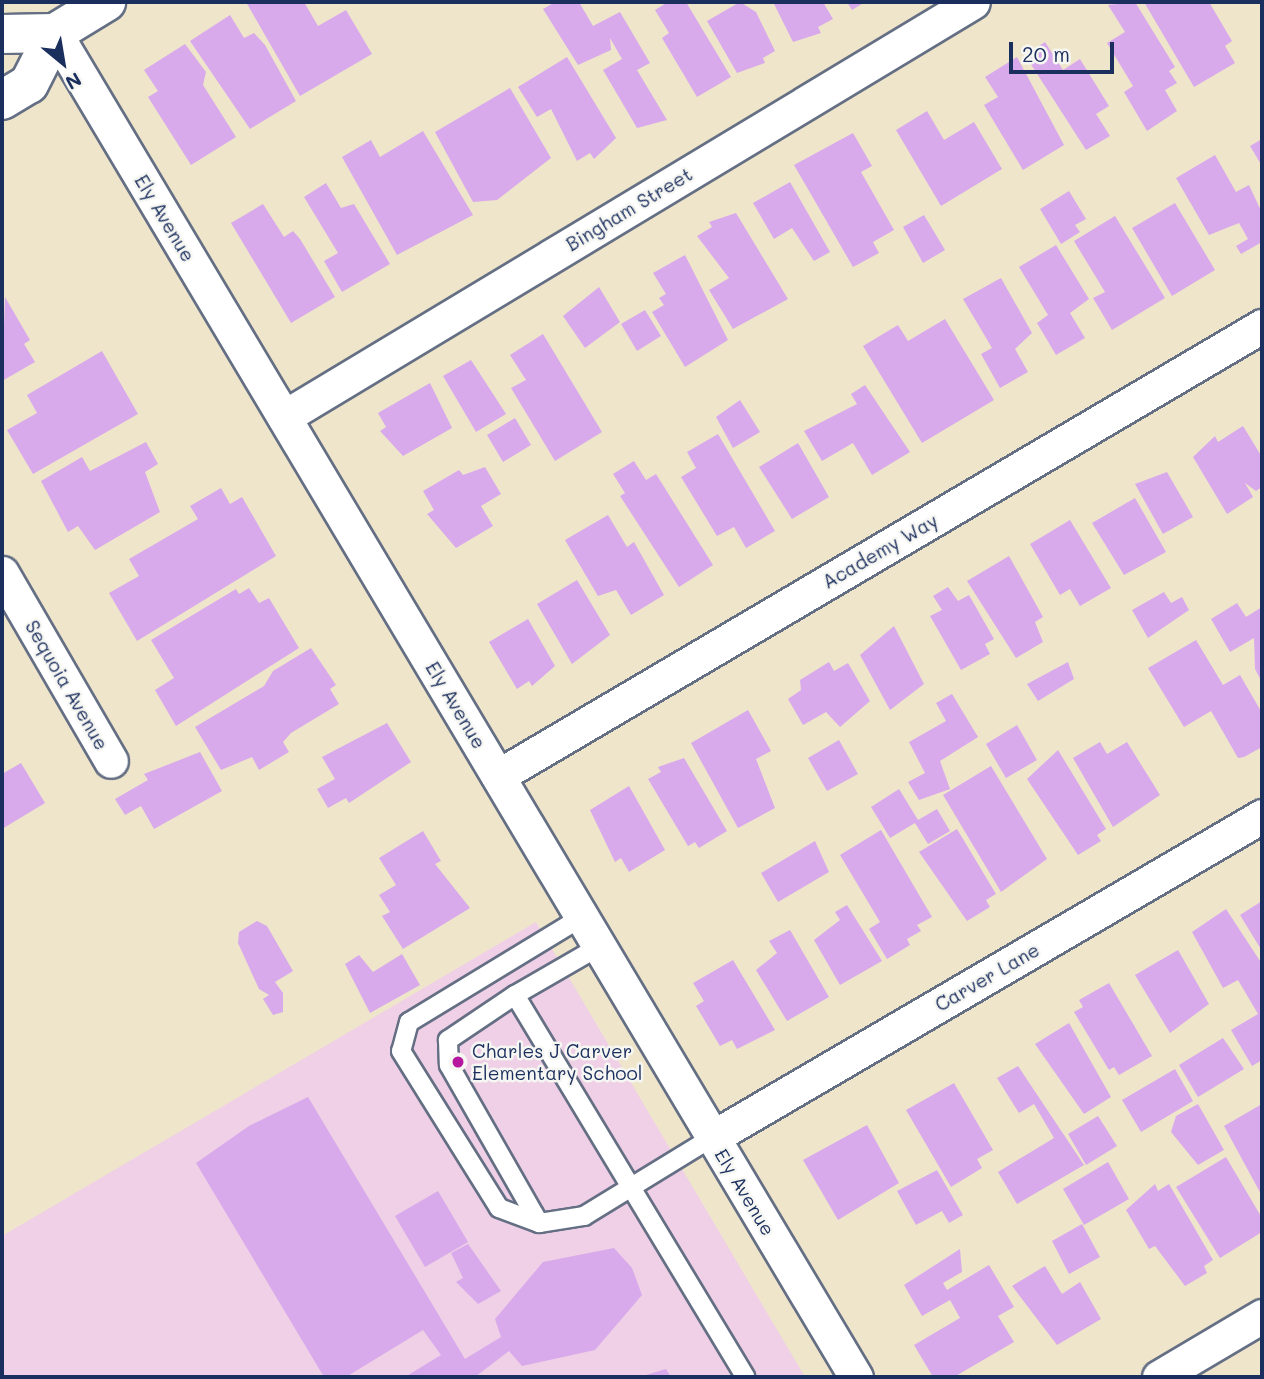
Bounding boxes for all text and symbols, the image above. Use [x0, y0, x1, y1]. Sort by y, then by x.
north arrow [28, 28, 98, 98]
scale bar [1012, 28, 1117, 72]
text: 20 m [1022, 40, 1070, 67]
text: N [61, 67, 86, 96]
street label: Bingham Street [562, 162, 696, 256]
street label: Ely Avenue [130, 170, 200, 266]
street label: Academy Way [818, 509, 942, 593]
street label: Sequoia Avenue [21, 616, 113, 754]
street label: Ely Avenue [421, 657, 491, 753]
street label: Carver Lane [931, 938, 1043, 1016]
place label: Charles J Carver Elementary School [472, 1040, 642, 1084]
marker: Charles J Carver Elementary School [450, 1054, 466, 1070]
street label: Ely Avenue [710, 1144, 780, 1240]

